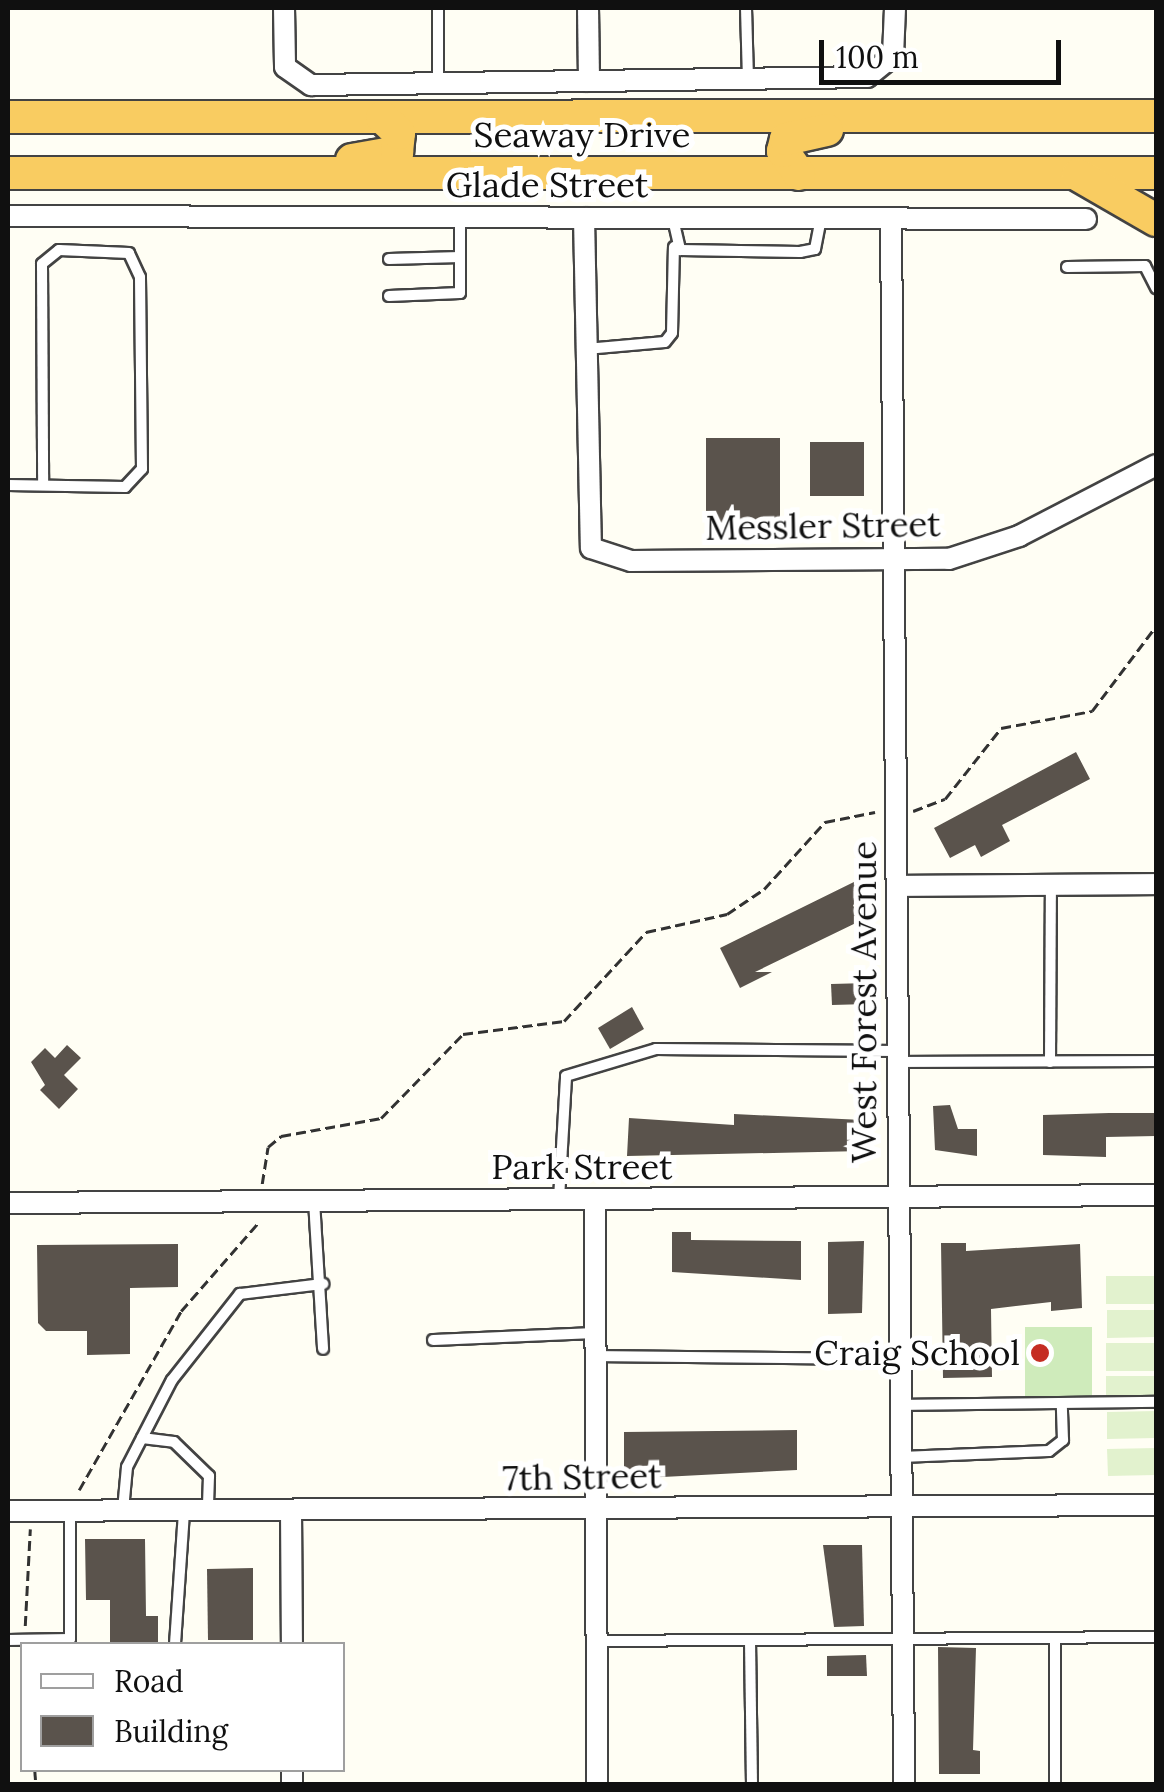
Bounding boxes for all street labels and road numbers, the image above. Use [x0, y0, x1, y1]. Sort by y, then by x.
street label: Seaway Drive [474, 114, 690, 156]
street label: Glade Street [446, 164, 648, 206]
street label: Messler Street [705, 503, 941, 549]
street label: West Forest Avenue [843, 841, 885, 1163]
street label: Park Street [491, 1146, 673, 1188]
street label: 7th Street [502, 1455, 662, 1499]

